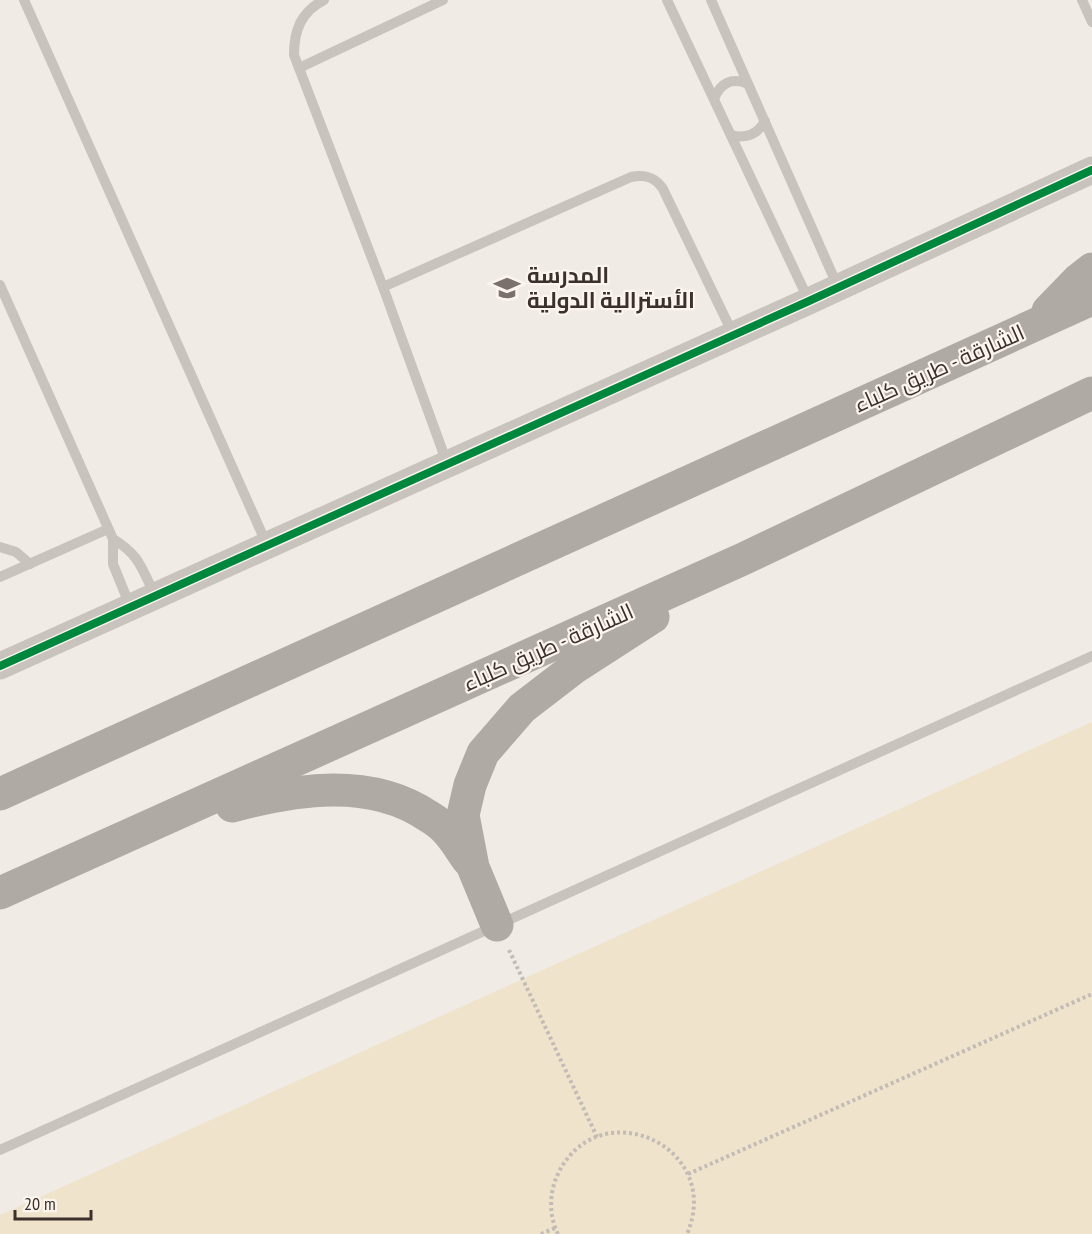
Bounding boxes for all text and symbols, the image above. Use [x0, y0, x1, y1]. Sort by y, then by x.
place label: المدرسة الأسترالية الدولية [527, 261, 695, 314]
school or university icon: المدرسة الأسترالية الدولية [492, 273, 522, 303]
street label: الشارقة - طريق كلباء [849, 318, 1029, 418]
street label: الشارقة - طريق كلباء [458, 597, 638, 697]
scale bar [15, 1183, 92, 1221]
text: 20 m [24, 1192, 56, 1215]

